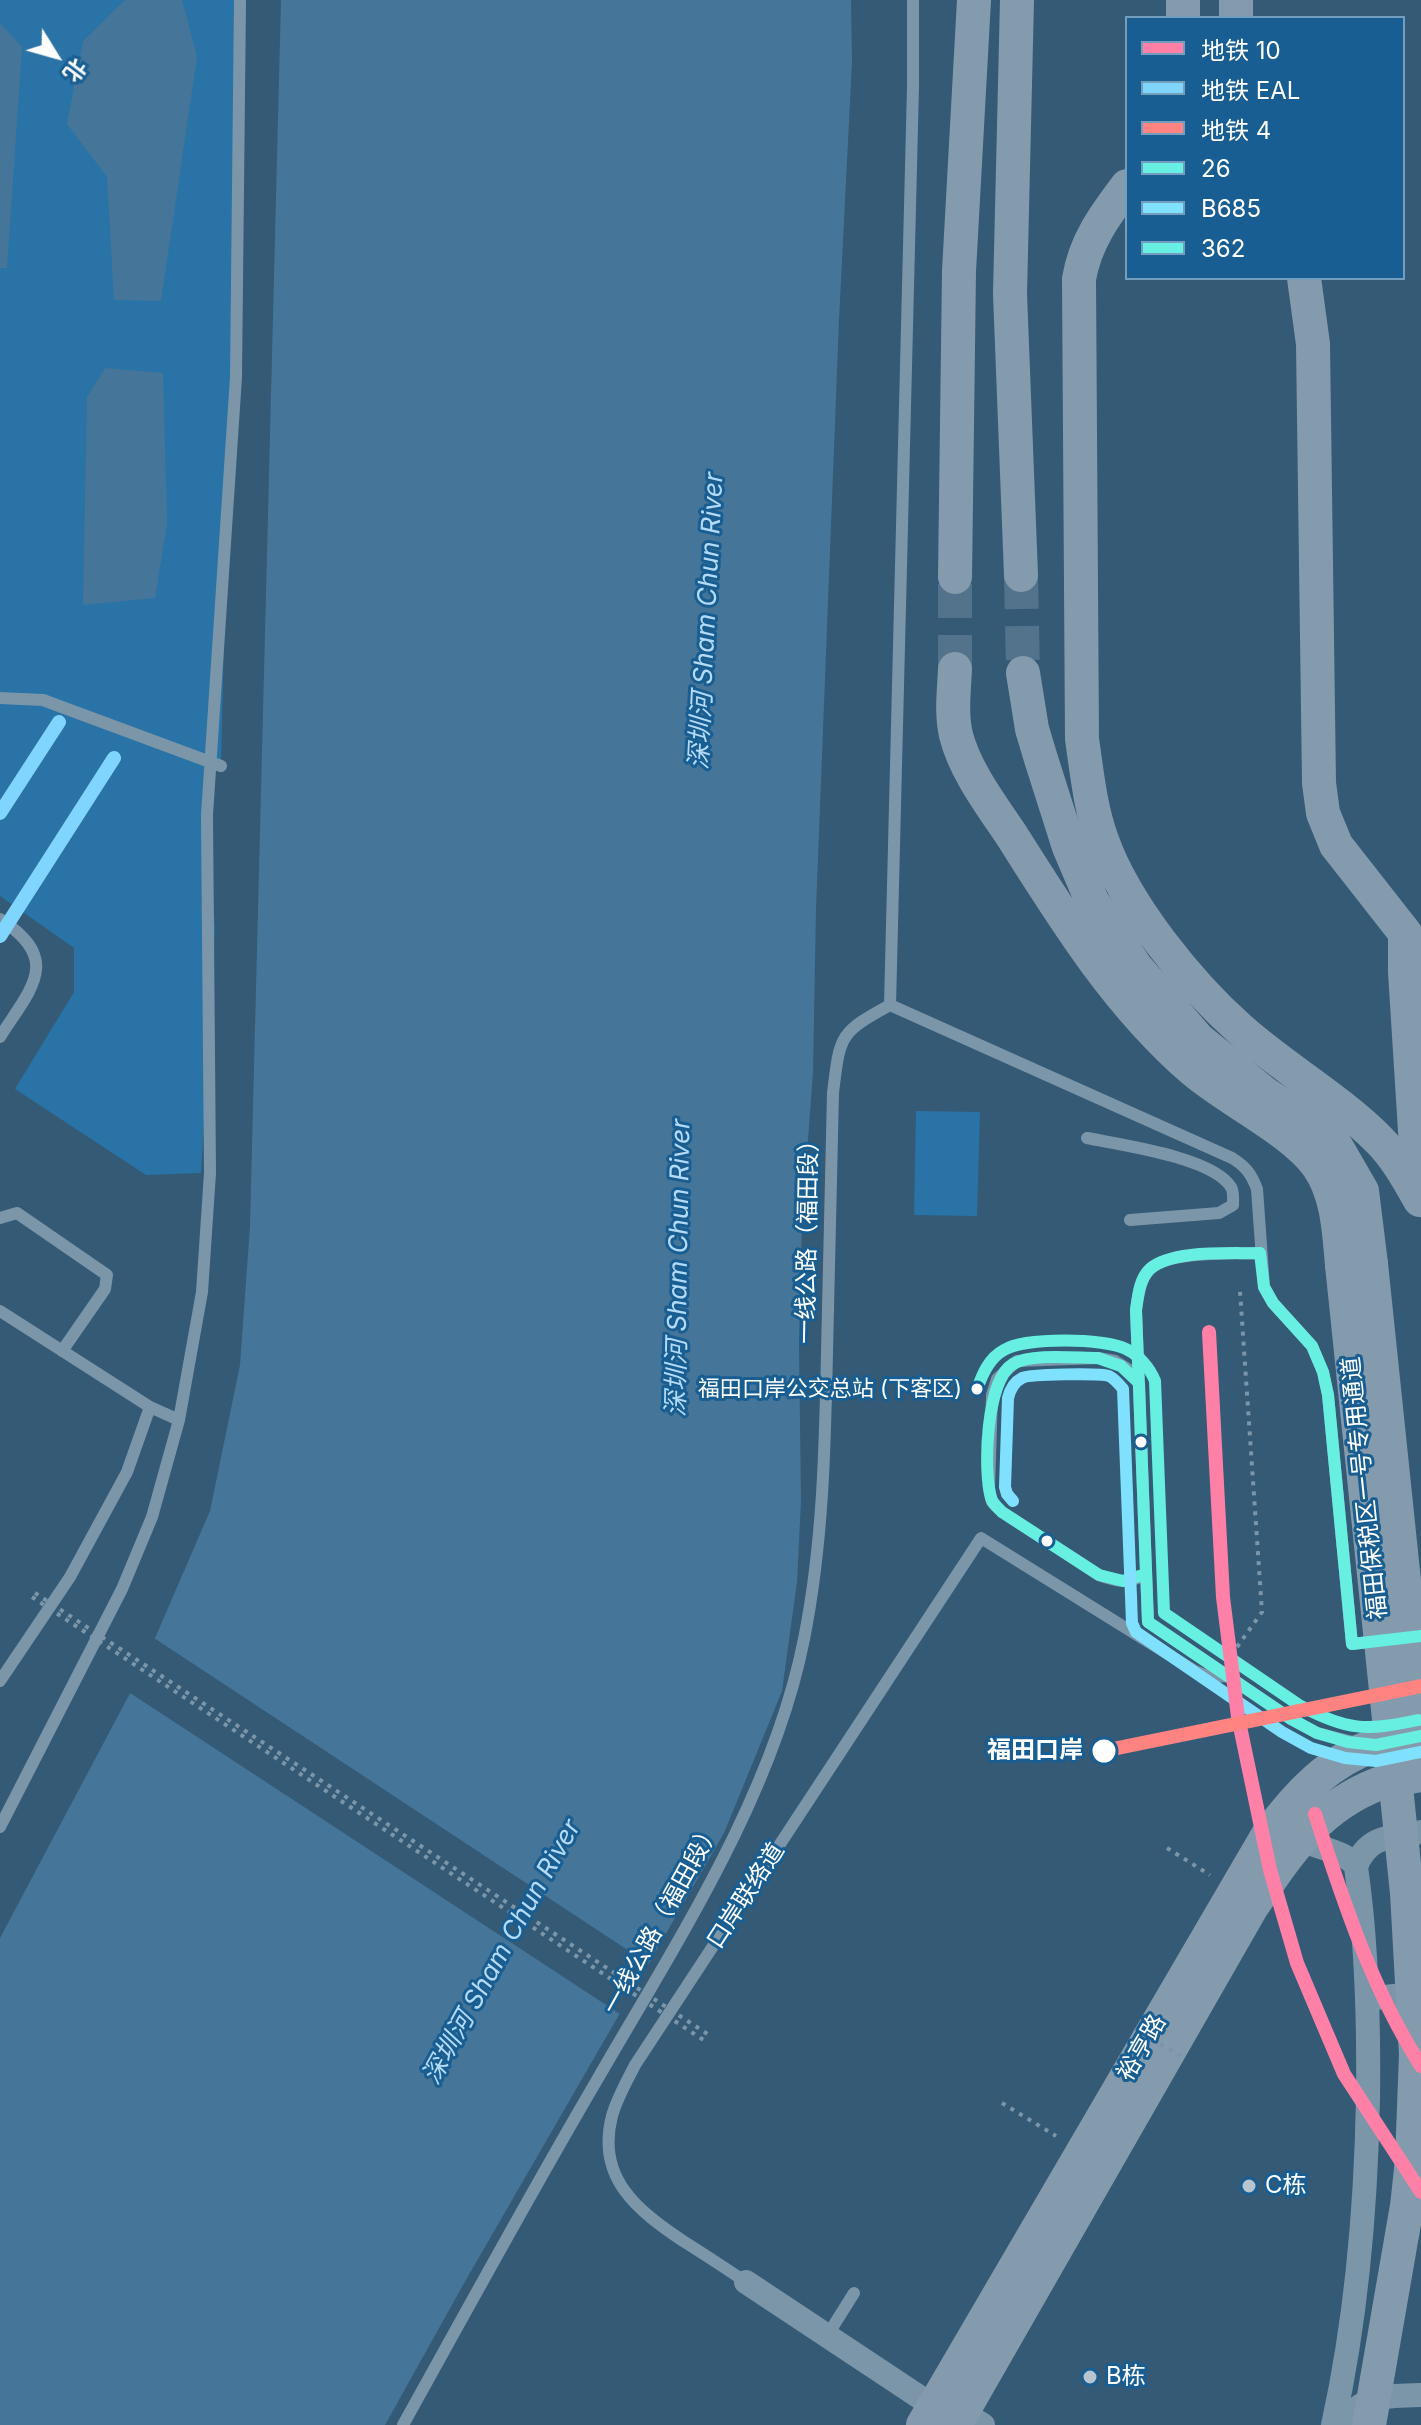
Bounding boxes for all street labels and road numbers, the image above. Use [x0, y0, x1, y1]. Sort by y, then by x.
street label: 一线公路（福田段） [792, 1128, 824, 1344]
street label: 福田保税区一号专用通道 [1337, 1355, 1393, 1621]
street label: 一线公路（福田段） [597, 1817, 727, 2019]
street label: 口岸联络道 [701, 1838, 791, 1954]
street label: 裕亨路 [1112, 2010, 1172, 2086]

